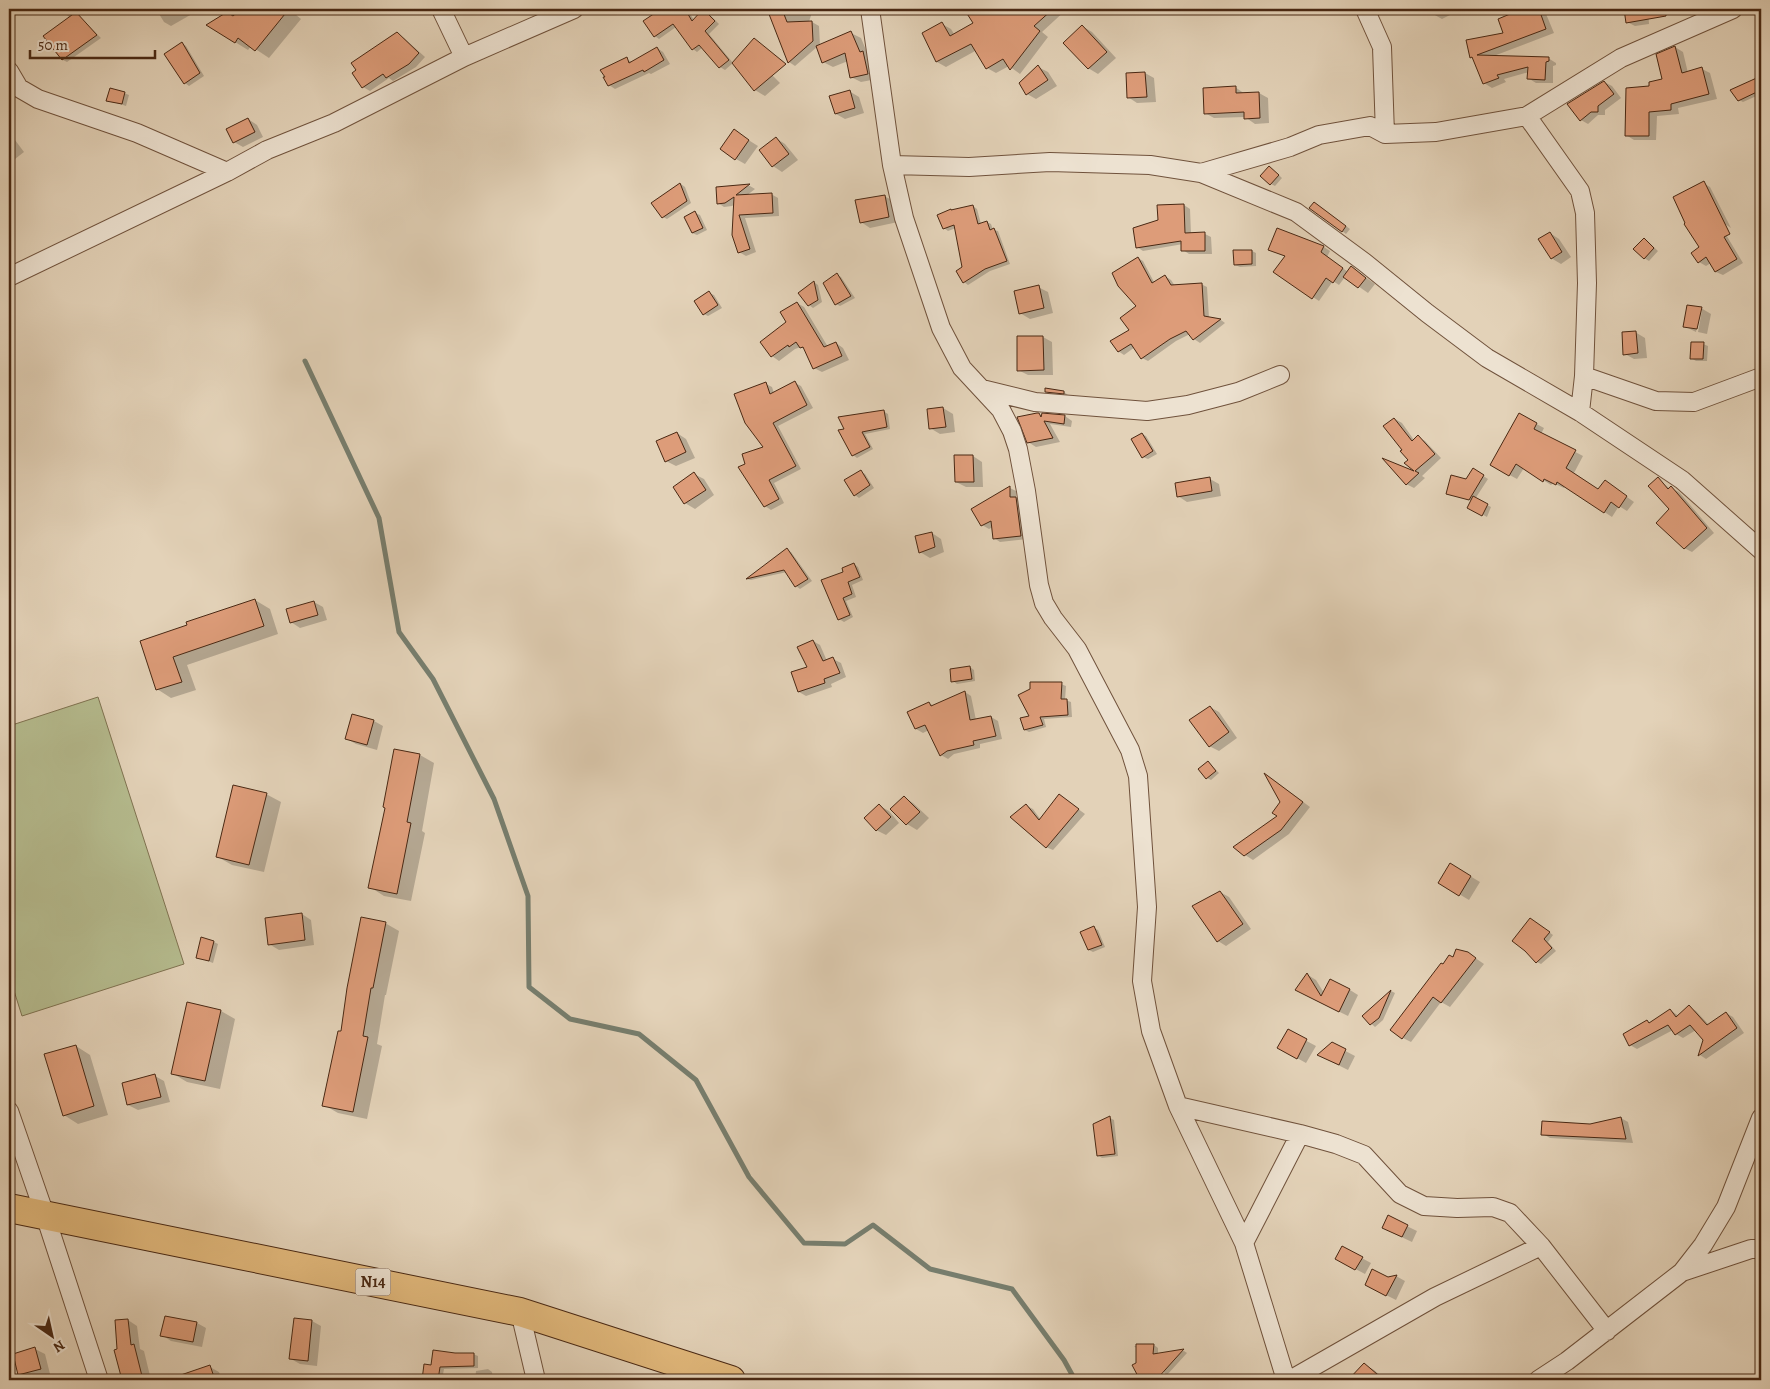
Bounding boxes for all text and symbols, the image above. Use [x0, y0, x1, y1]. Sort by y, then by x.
scale bar [30, 28, 155, 60]
text: 50 m [38, 35, 68, 55]
road number: N14 [356, 1268, 390, 1295]
north arrow [28, 1312, 78, 1362]
text: N [49, 1336, 69, 1357]

